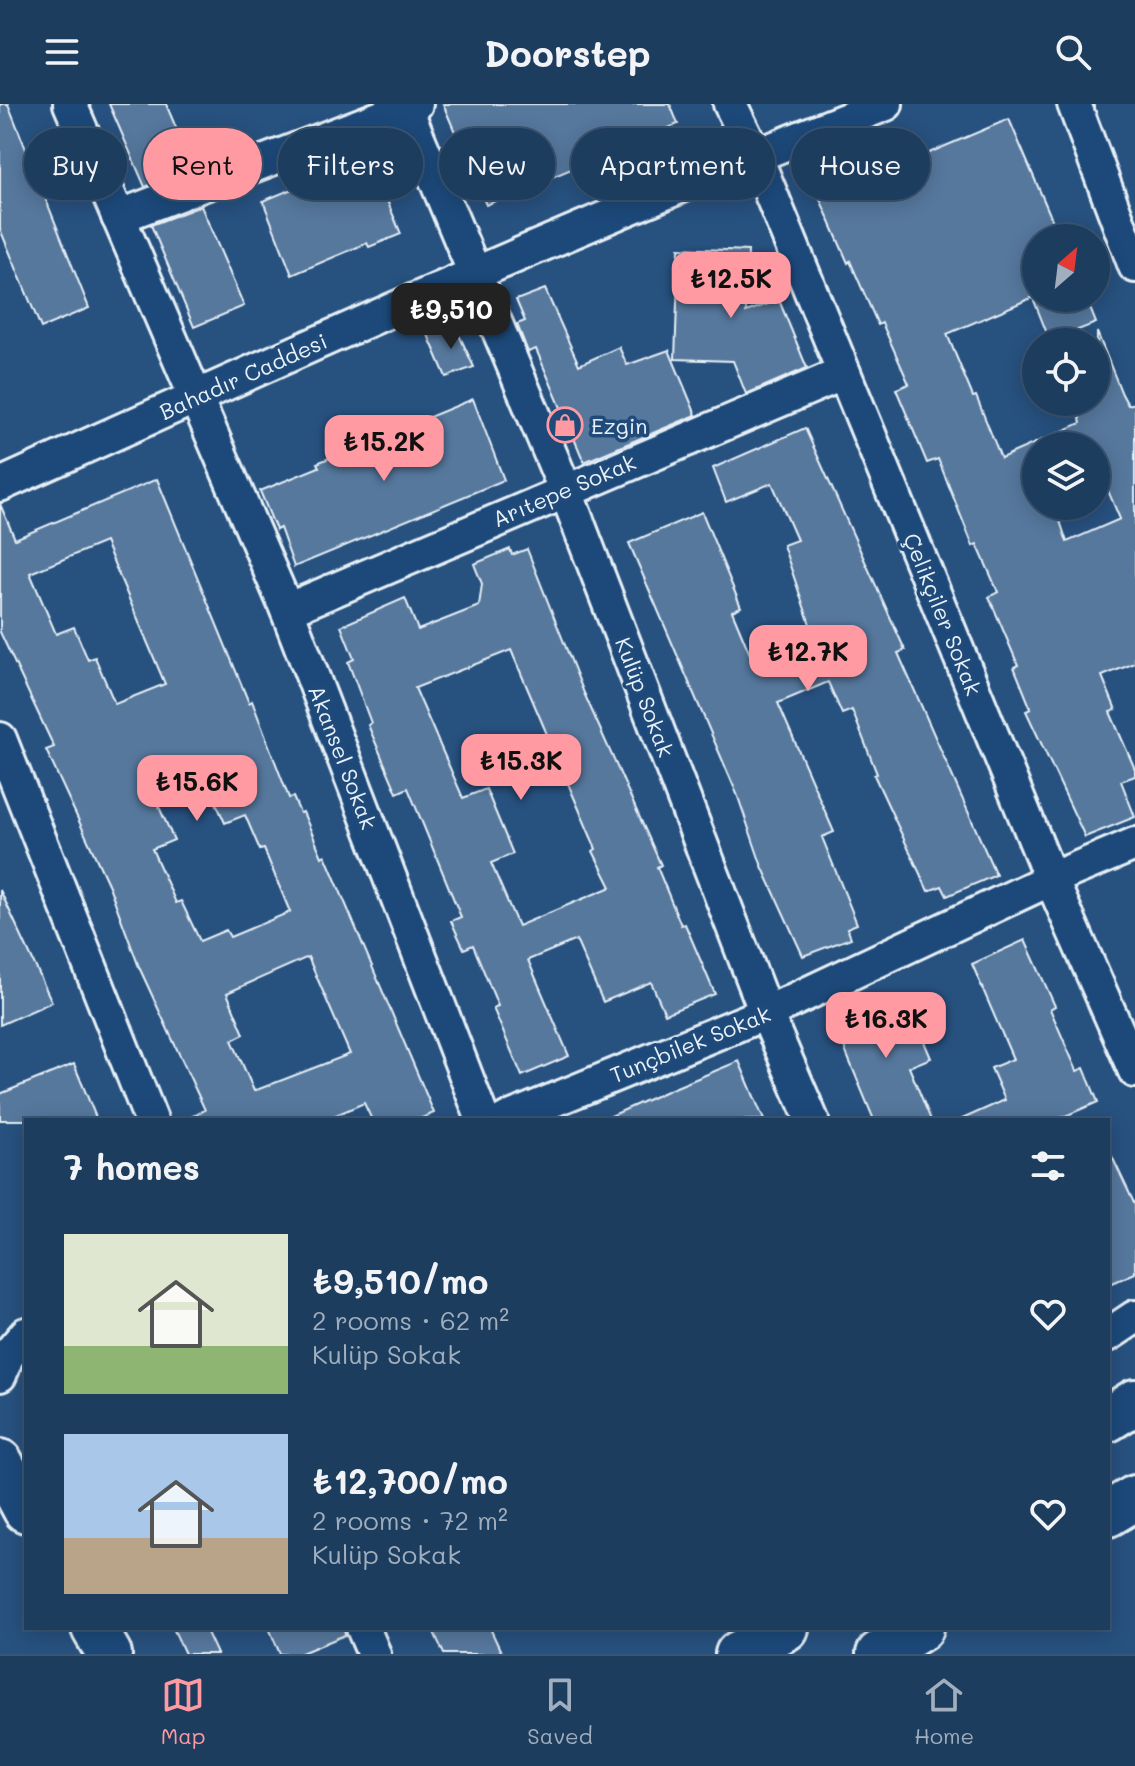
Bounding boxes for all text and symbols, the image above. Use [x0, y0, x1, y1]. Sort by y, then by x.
text: Doorstep [484, 29, 651, 76]
icon: menu [40, 30, 84, 74]
icon: search [1051, 30, 1095, 74]
chip: Buy [24, 128, 127, 200]
chip: Rent [143, 128, 262, 200]
chip: Filters [278, 128, 423, 200]
chip: New [439, 128, 555, 200]
chip: Apartment [571, 128, 775, 200]
chip: House [791, 128, 930, 200]
north arrow [1022, 224, 1110, 312]
map controls [1022, 224, 1110, 520]
pin: ₺12.5K [666, 252, 796, 320]
text: ₺12.5K [690, 261, 772, 295]
pin: ₺9,510 [386, 283, 516, 351]
text: ₺9,510 [409, 292, 493, 326]
street label: Bahadır Caddesi [155, 326, 331, 426]
button: locate [1022, 328, 1110, 416]
shop icon: Ezgin [546, 406, 584, 444]
place label: Ezgin [591, 411, 648, 440]
pin: ₺15.2K [319, 415, 449, 483]
text: ₺15.2K [343, 424, 425, 458]
button: layers [1022, 432, 1110, 520]
street label: Arıtepe Sokak [488, 447, 640, 533]
street label: Çelikçiler Sokak [897, 529, 989, 699]
pin: ₺12.7K [743, 625, 873, 693]
street label: Kulüp Sokak [609, 633, 681, 761]
text: ₺12.7K [767, 634, 849, 668]
street label: Akansel Sokak [302, 681, 384, 833]
pin: ₺15.3K [456, 734, 586, 802]
text: ₺15.3K [479, 743, 563, 777]
pin: ₺15.6K [132, 755, 262, 823]
text: ₺15.6K [155, 764, 239, 798]
pin: ₺16.3K [821, 992, 951, 1060]
street label: Tunçbilek Sokak [606, 999, 774, 1089]
text: ₺16.3K [844, 1001, 928, 1035]
text: 7 homes [64, 1144, 200, 1189]
icon: filters [1026, 1144, 1070, 1188]
text: ₺9,510/mo [312, 1258, 488, 1303]
icon: home [128, 1266, 224, 1362]
icon: heart [1026, 1292, 1070, 1336]
text: 2 rooms · 62 m² [312, 1303, 509, 1337]
text: Kulüp Sokak [312, 1337, 461, 1371]
text: ₺12,700/mo [312, 1458, 508, 1503]
icon: home [128, 1466, 224, 1562]
icon: heart [1026, 1492, 1070, 1536]
text: 2 rooms · 72 m² [312, 1503, 508, 1537]
text: Kulüp Sokak [312, 1537, 461, 1571]
tab: Map [161, 1673, 206, 1750]
tab: Saved [527, 1673, 593, 1750]
tab: Home [914, 1673, 974, 1750]

